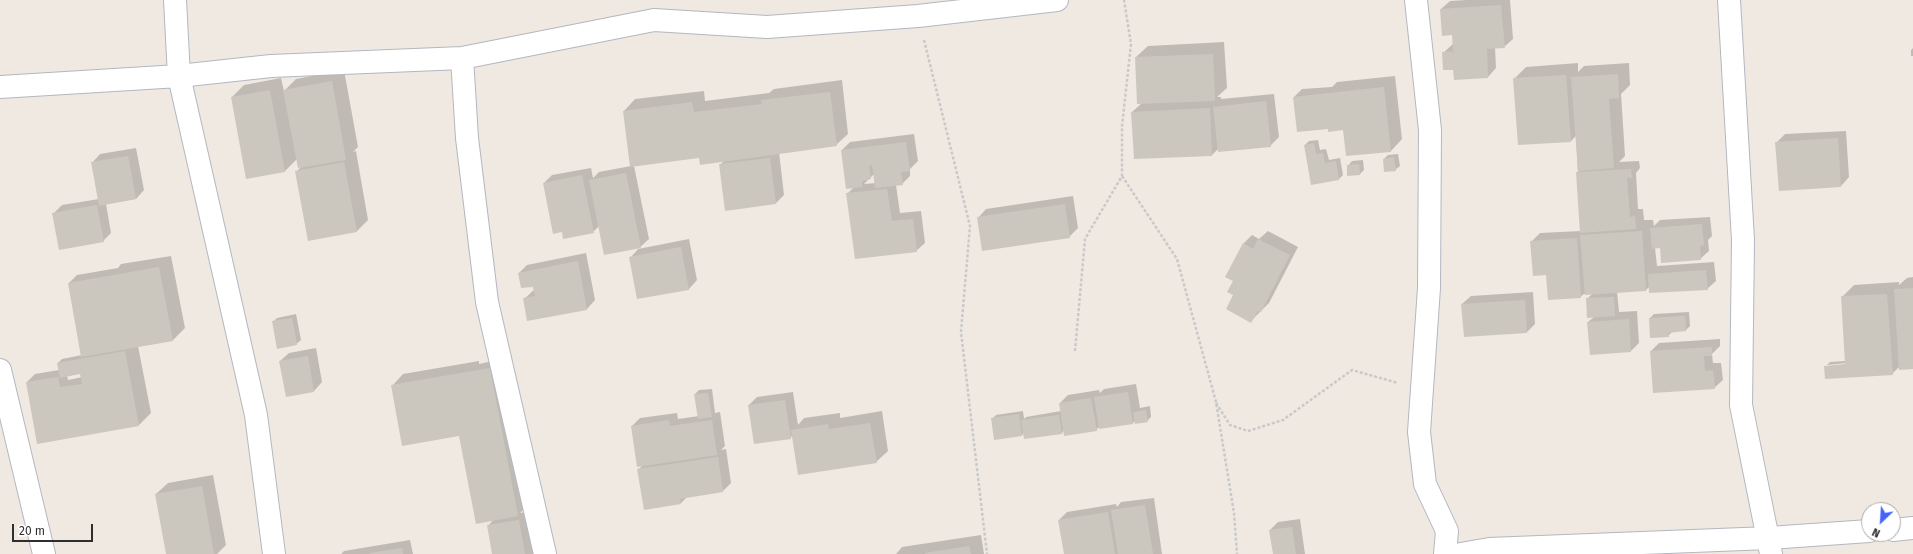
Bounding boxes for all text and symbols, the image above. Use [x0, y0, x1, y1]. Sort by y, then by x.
north arrow [1861, 502, 1901, 542]
scale bar [14, 516, 95, 542]
text: 20 m [19, 524, 45, 538]
text: N [1870, 525, 1882, 540]

